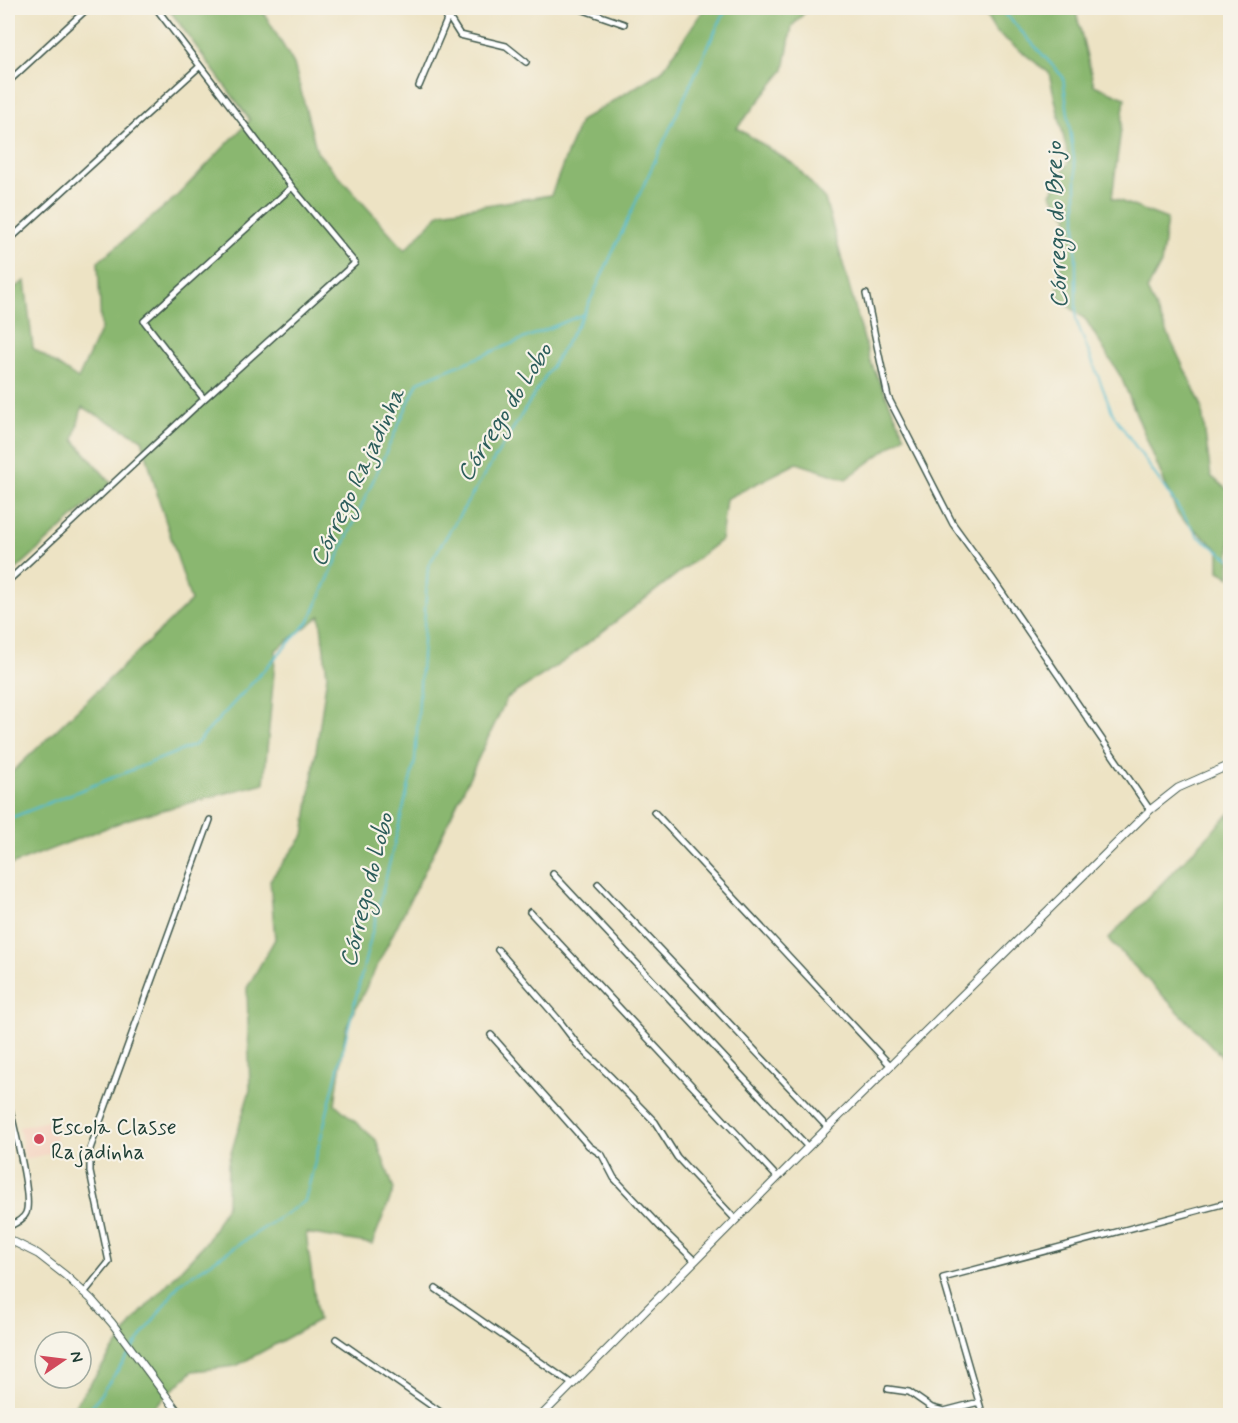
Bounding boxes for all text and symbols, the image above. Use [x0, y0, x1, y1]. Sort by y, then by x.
water label: Córrego do Brejo [1039, 140, 1078, 309]
water label: Córrego do Lobo [450, 337, 563, 489]
water label: Córrego Rajadinha [303, 382, 416, 573]
water label: Córrego do Lobo [333, 809, 404, 971]
place label: Escola Classe Rajadinha [51, 1114, 177, 1168]
marker: Escola Classe Rajadinha [32, 1132, 46, 1146]
north arrow [33, 1330, 93, 1390]
text: N [65, 1349, 88, 1364]

